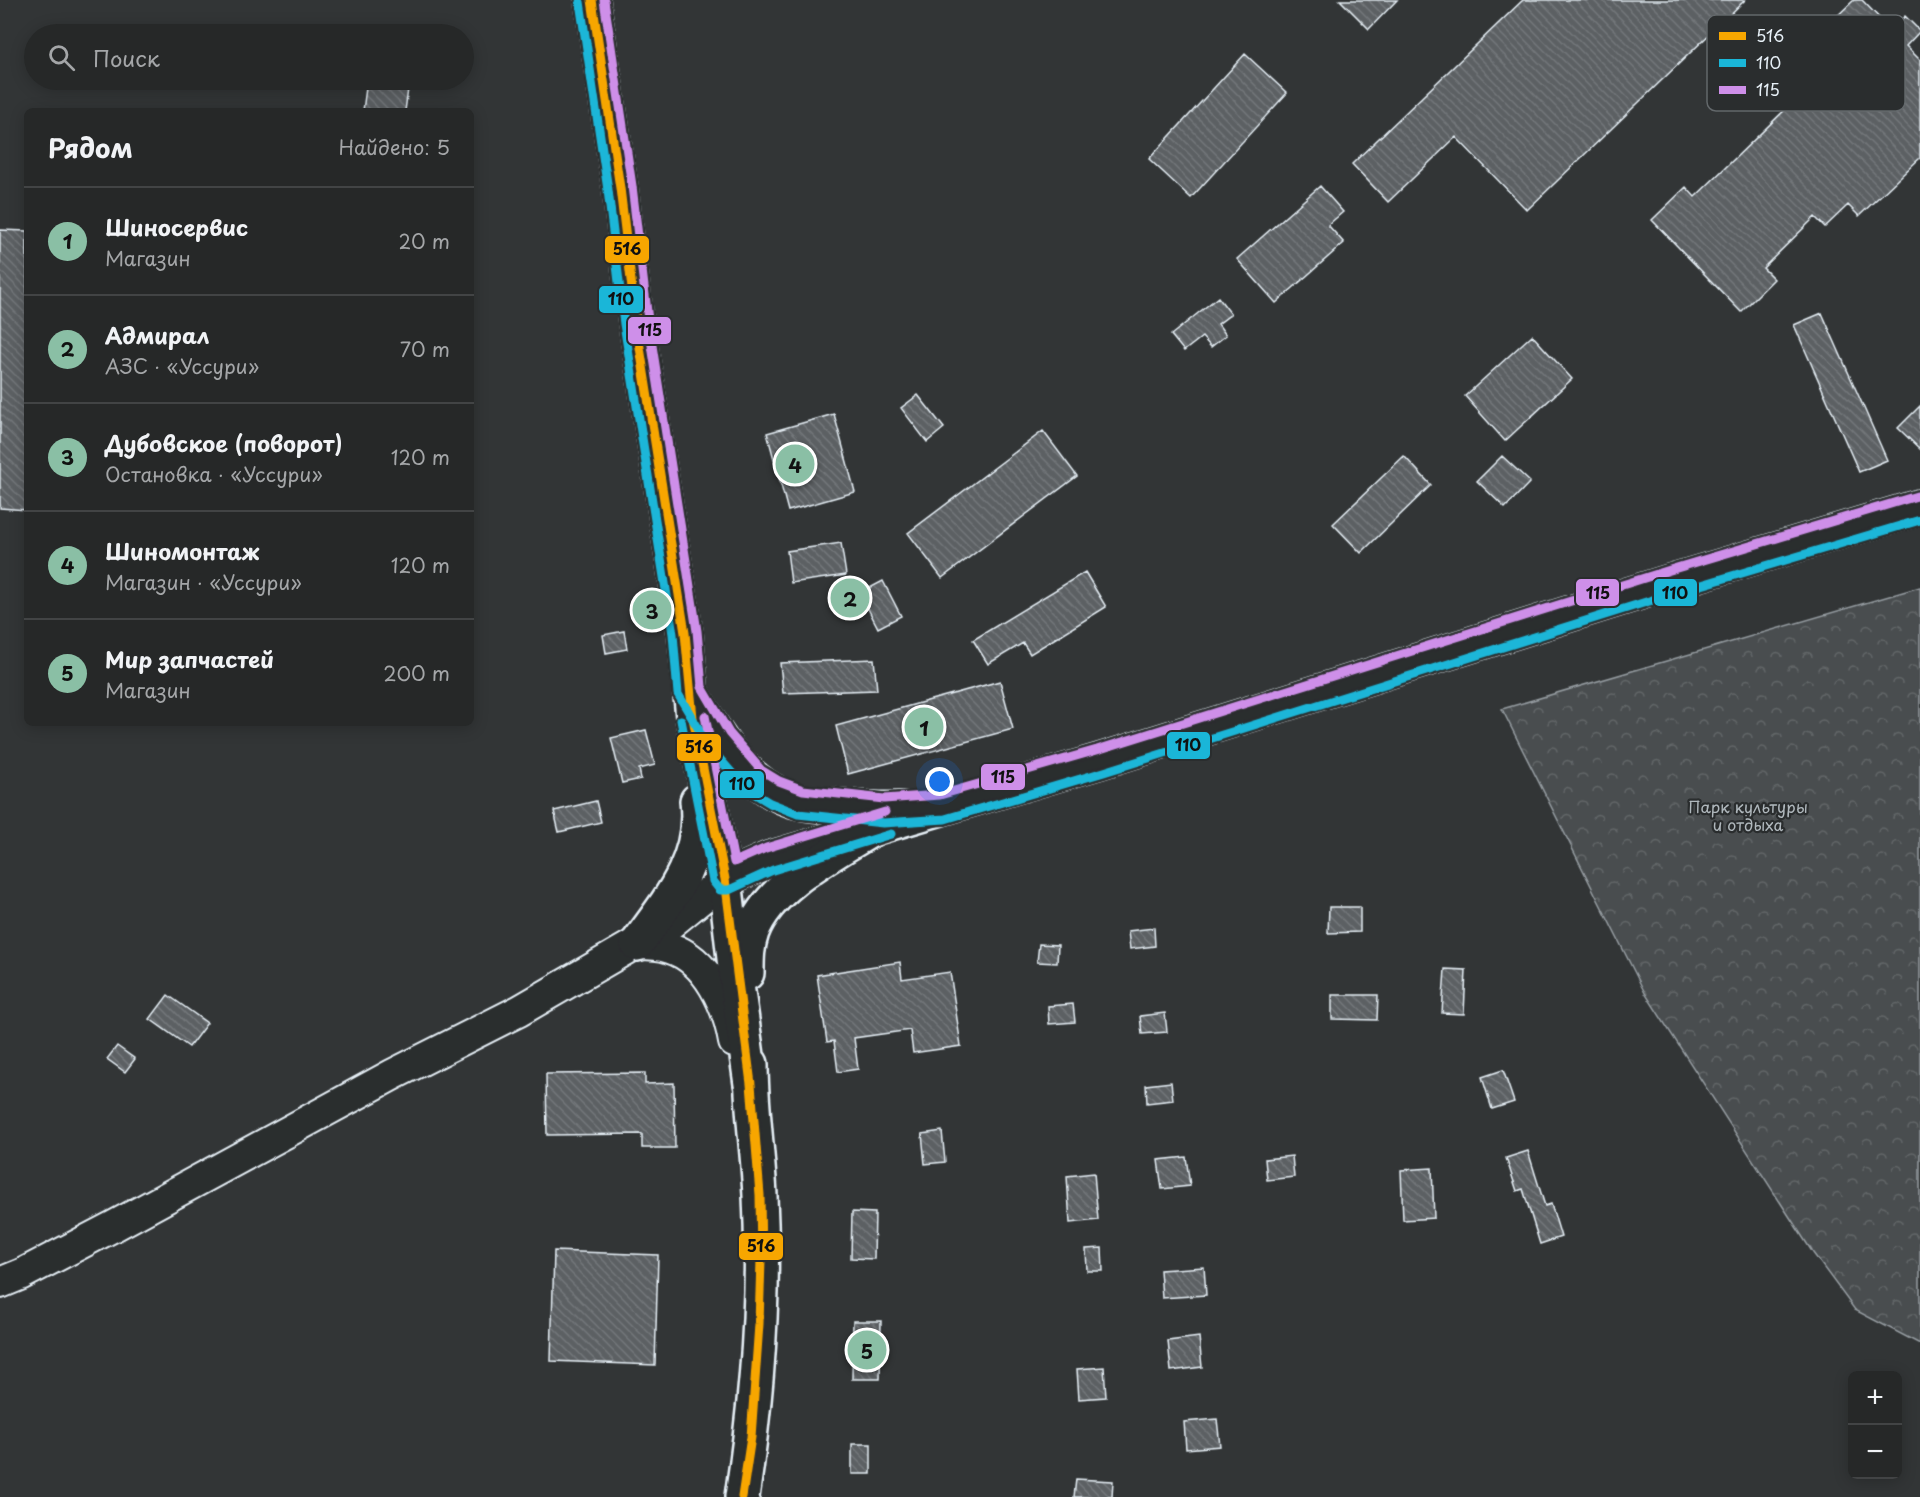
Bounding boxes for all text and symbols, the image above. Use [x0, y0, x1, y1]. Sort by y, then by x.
legend [1707, 15, 1905, 111]
text: 516 [1756, 23, 1784, 47]
search box [24, 24, 474, 90]
icon: search [45, 41, 78, 74]
text: Поиск [93, 41, 160, 74]
text: 110 [1756, 50, 1781, 74]
text: 115 [1756, 77, 1780, 101]
text: Рядом [48, 128, 133, 167]
text: Найдено: 5 [339, 132, 450, 162]
text: Шиносервис [105, 210, 248, 243]
text: 1 [63, 226, 72, 256]
text: 20 m [398, 226, 450, 256]
line badge: 516 [604, 235, 650, 264]
text: 516 [613, 236, 641, 260]
text: Магазин [105, 243, 191, 273]
line badge: 110 [598, 285, 644, 314]
text: 110 [608, 286, 634, 310]
line badge: 115 [627, 316, 672, 345]
text: 115 [638, 317, 662, 341]
text: Адмирал [105, 318, 210, 351]
text: 2 [60, 334, 75, 364]
text: 70 m [400, 334, 450, 364]
text: АЗС · «Уссури» [105, 351, 259, 381]
text: Дубовское (поворот) [105, 426, 343, 459]
text: 3 [61, 442, 74, 472]
text: 120 m [391, 442, 450, 472]
pin: 4 [776, 442, 814, 486]
text: Остановка · «Уссури» [105, 459, 323, 489]
text: Шиномонтаж [105, 534, 259, 567]
text: 4 [61, 550, 74, 580]
text: 120 m [391, 550, 450, 580]
text: Магазин · «Уссури» [105, 567, 302, 597]
pin: 2 [830, 576, 870, 620]
line badge: 115 [1575, 578, 1620, 607]
line badge: 110 [1653, 578, 1698, 607]
text: 115 [1586, 580, 1610, 604]
text: 110 [1662, 580, 1688, 604]
pin: 3 [632, 588, 672, 632]
text: Мир запчастей [105, 642, 274, 675]
text: 5 [61, 658, 74, 688]
text: 200 m [383, 658, 450, 688]
text: Магазин [105, 675, 191, 705]
pin: 1 [904, 704, 944, 750]
line badge: 110 [1166, 731, 1211, 760]
text: 110 [1175, 732, 1201, 756]
line badge: 516 [676, 733, 722, 762]
text: 516 [685, 734, 713, 758]
line badge: 115 [980, 763, 1026, 791]
text: 115 [991, 764, 1015, 788]
your location [925, 767, 954, 796]
line badge: 110 [719, 770, 765, 799]
text: 110 [729, 771, 755, 795]
park label: Парк культуры и отдыха [1688, 794, 1808, 836]
line badge: 516 [738, 1232, 784, 1261]
text: 516 [747, 1233, 775, 1257]
pin: 5 [848, 1328, 886, 1372]
map controls [1848, 1371, 1902, 1479]
button: + [1848, 1371, 1902, 1425]
button: − [1848, 1425, 1902, 1479]

